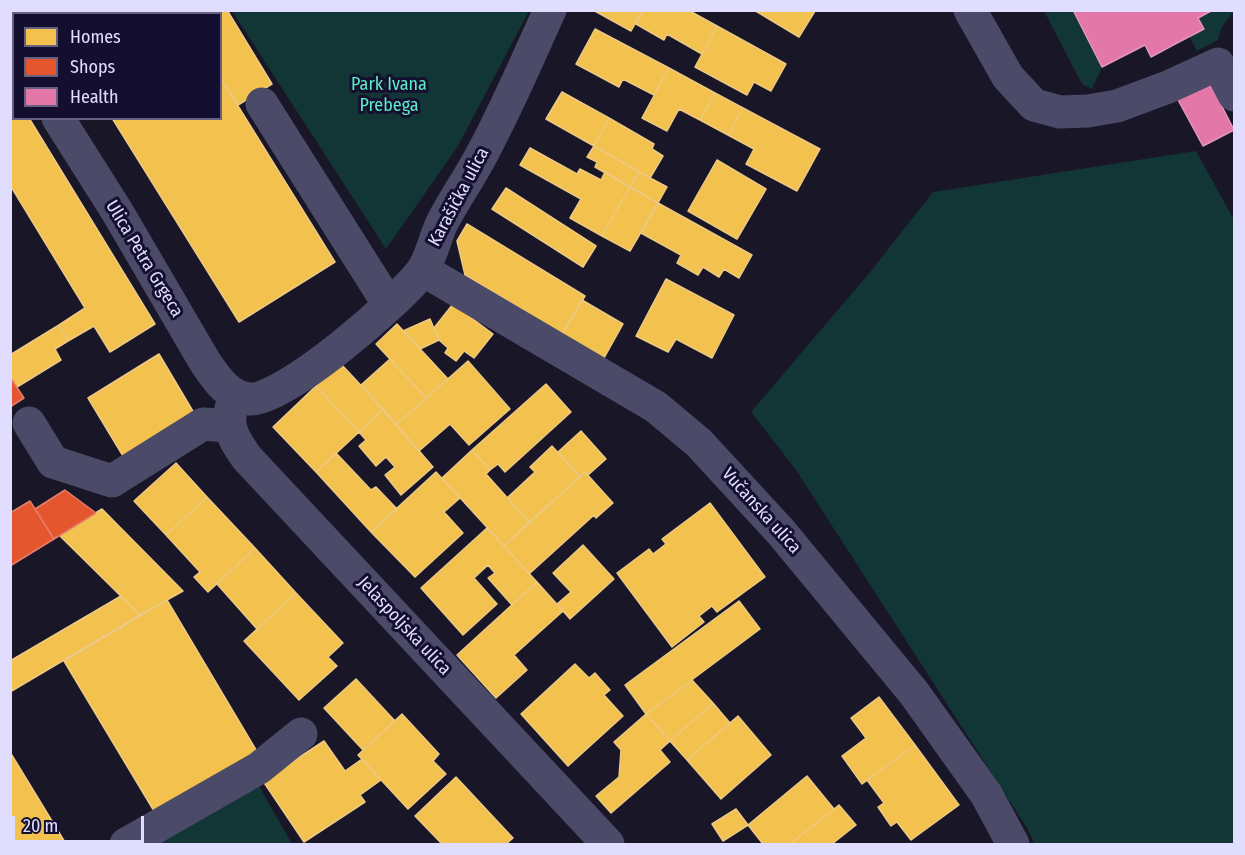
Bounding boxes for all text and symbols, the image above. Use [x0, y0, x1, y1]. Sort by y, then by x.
legend [12, 12, 222, 120]
text: Homes [70, 26, 121, 48]
text: Shops [70, 56, 115, 78]
park label: Park Ivana Prebega [351, 74, 427, 116]
text: Health [70, 86, 118, 108]
street label: Karašička ulica [424, 144, 494, 250]
street label: Ulica Petra Grgeca [101, 197, 187, 321]
street label: Vučanska ulica [717, 464, 805, 558]
street label: Jelaspoljska ulica [353, 572, 455, 680]
scale bar [15, 804, 147, 842]
text: 20 m [23, 815, 58, 837]

